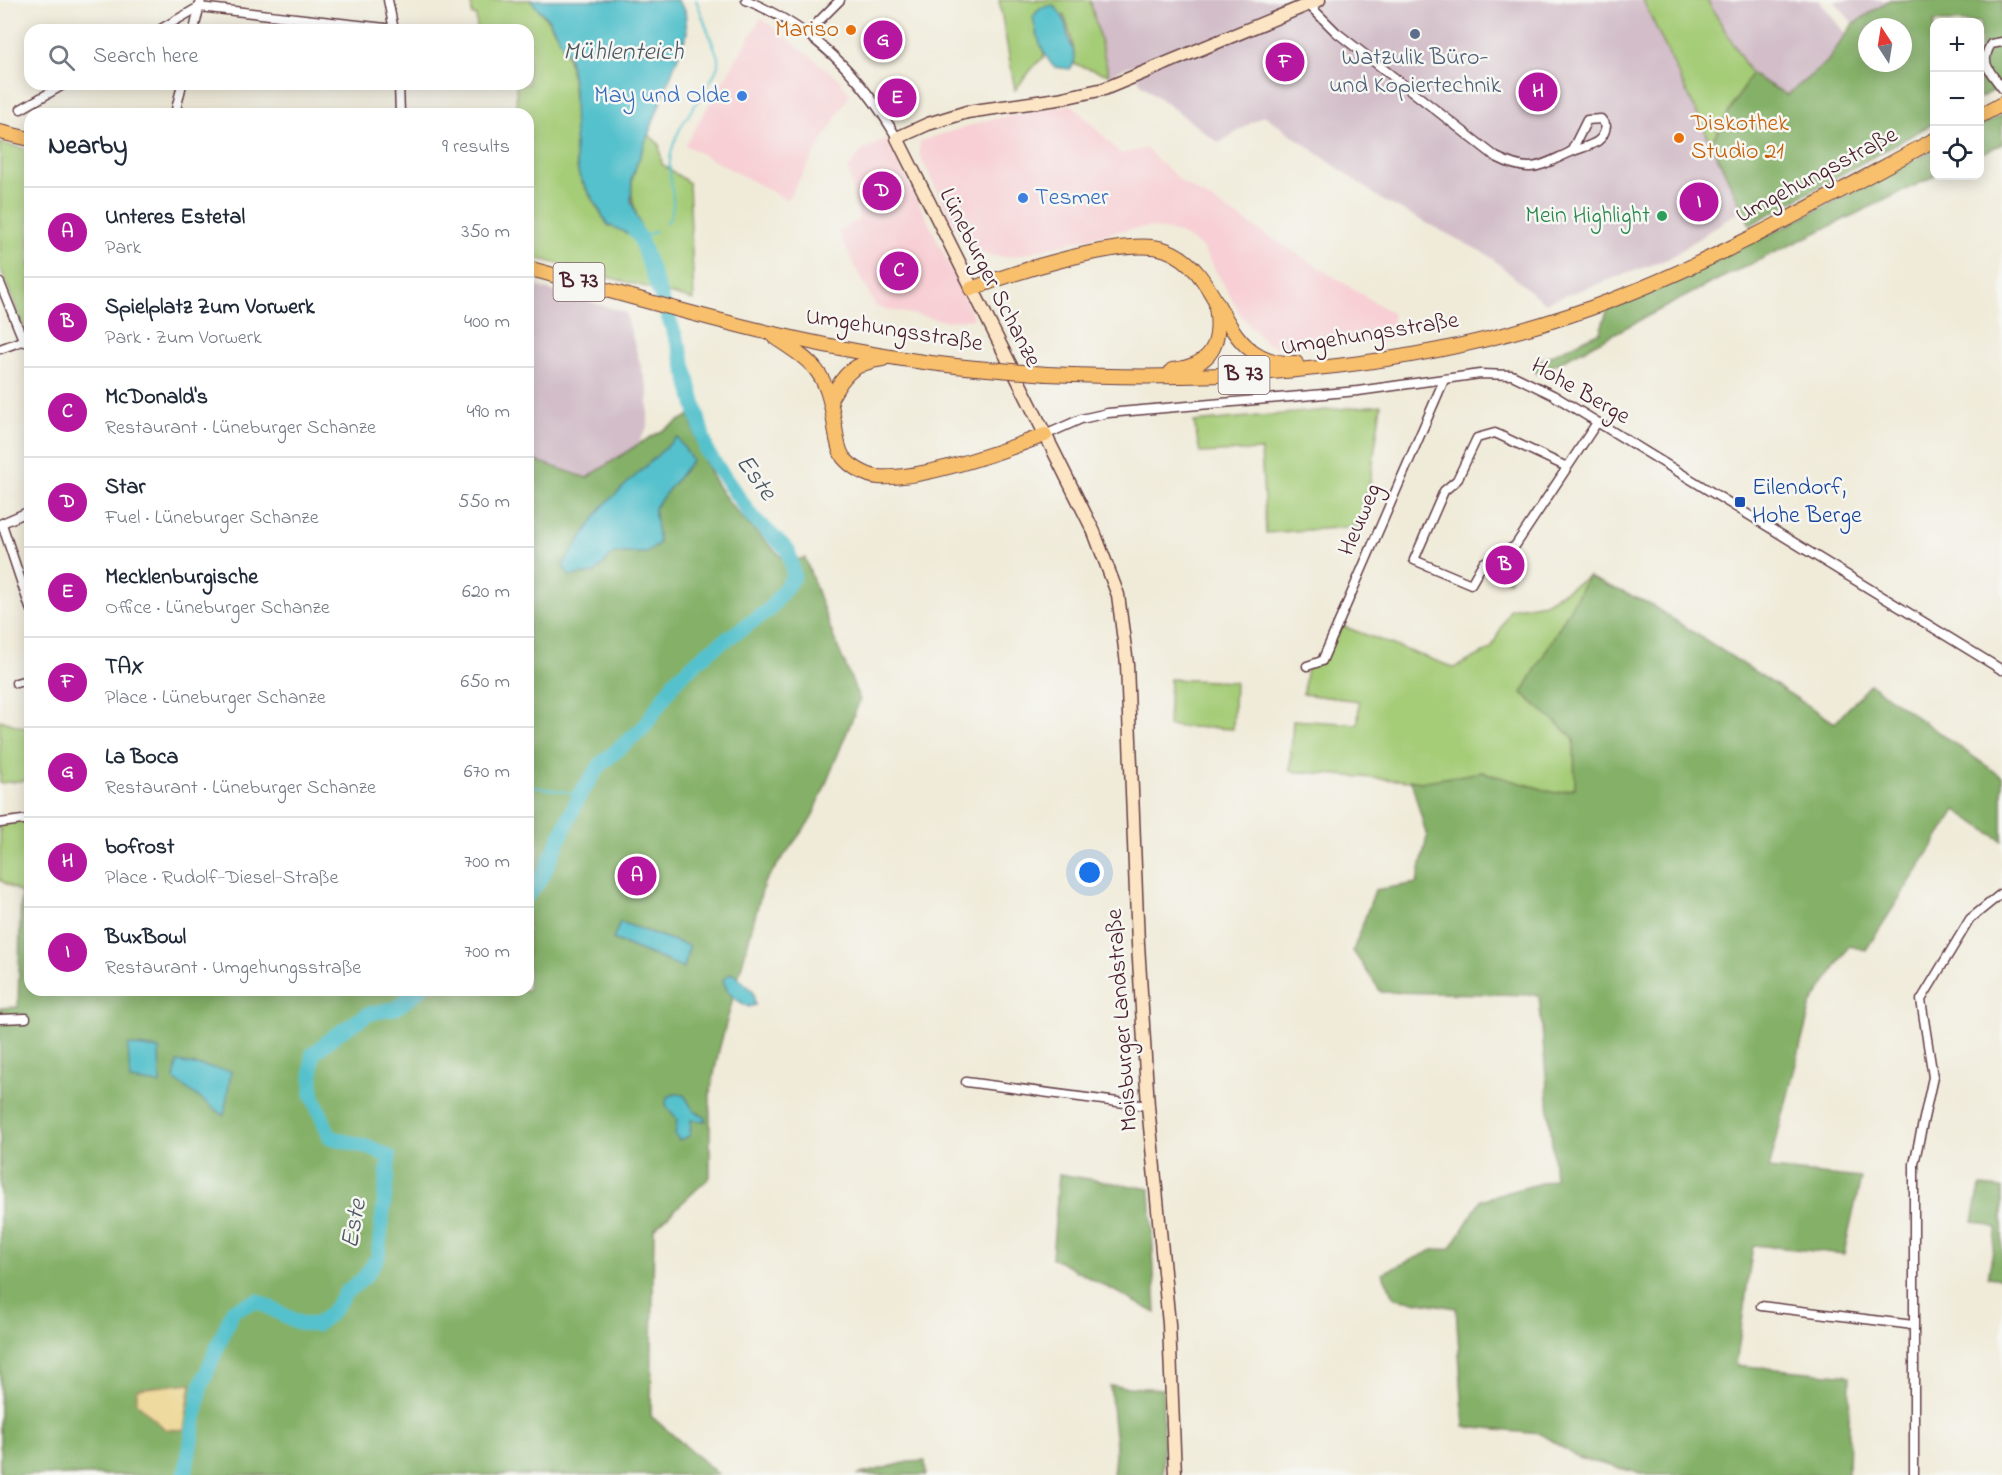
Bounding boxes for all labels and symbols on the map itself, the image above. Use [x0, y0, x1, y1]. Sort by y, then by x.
place label: Mariso [775, 13, 839, 48]
pin: G [864, 18, 902, 63]
north arrow [1858, 18, 1912, 72]
marker: Mariso [844, 23, 858, 37]
marker: Watzulik Büro- und Kopiertechnik [1408, 27, 1422, 41]
water label: Mühlenteich [563, 34, 684, 72]
pin: F [1266, 40, 1304, 84]
place label: Watzulik Büro- und Kopiertechnik [1329, 41, 1502, 104]
pin: H [1518, 70, 1558, 115]
pin: E [878, 76, 916, 120]
place label: May und Olde [594, 79, 730, 115]
marker: May und Olde [735, 89, 749, 103]
place label: Diskothek Studio 21 [1690, 107, 1789, 170]
street label: Umgehungsstraße [1730, 118, 1905, 234]
marker: Diskothek Studio 21 [1672, 131, 1686, 145]
pin: D [862, 168, 902, 213]
pin: I [1680, 180, 1718, 224]
place label: Tesmer [1035, 181, 1109, 216]
street label: Lüneburger Schanze [929, 182, 1049, 374]
marker: Tesmer [1016, 191, 1030, 205]
place label: Mein Highlight [1525, 199, 1650, 234]
marker: Mein Highlight [1655, 209, 1669, 223]
pin: C [880, 248, 918, 294]
road number: B 73 [554, 263, 604, 301]
street label: Umgehungsstraße [803, 300, 985, 362]
street label: Umgehungsstraße [1279, 304, 1461, 366]
street label: Hohe Berge [1524, 349, 1636, 435]
road number: B 73 [1218, 356, 1270, 394]
water label: Este [725, 447, 786, 510]
place label: Eilendorf, Hohe Berge [1752, 471, 1862, 534]
street label: Heuweg [1330, 478, 1392, 562]
marker: Eilendorf, Hohe Berge [1733, 495, 1747, 509]
pin: B [1486, 542, 1524, 588]
pin: A [618, 854, 656, 898]
your location [1075, 858, 1104, 887]
street label: Moisburger Landstraße [1098, 907, 1148, 1133]
water label: Este [332, 1195, 378, 1252]

